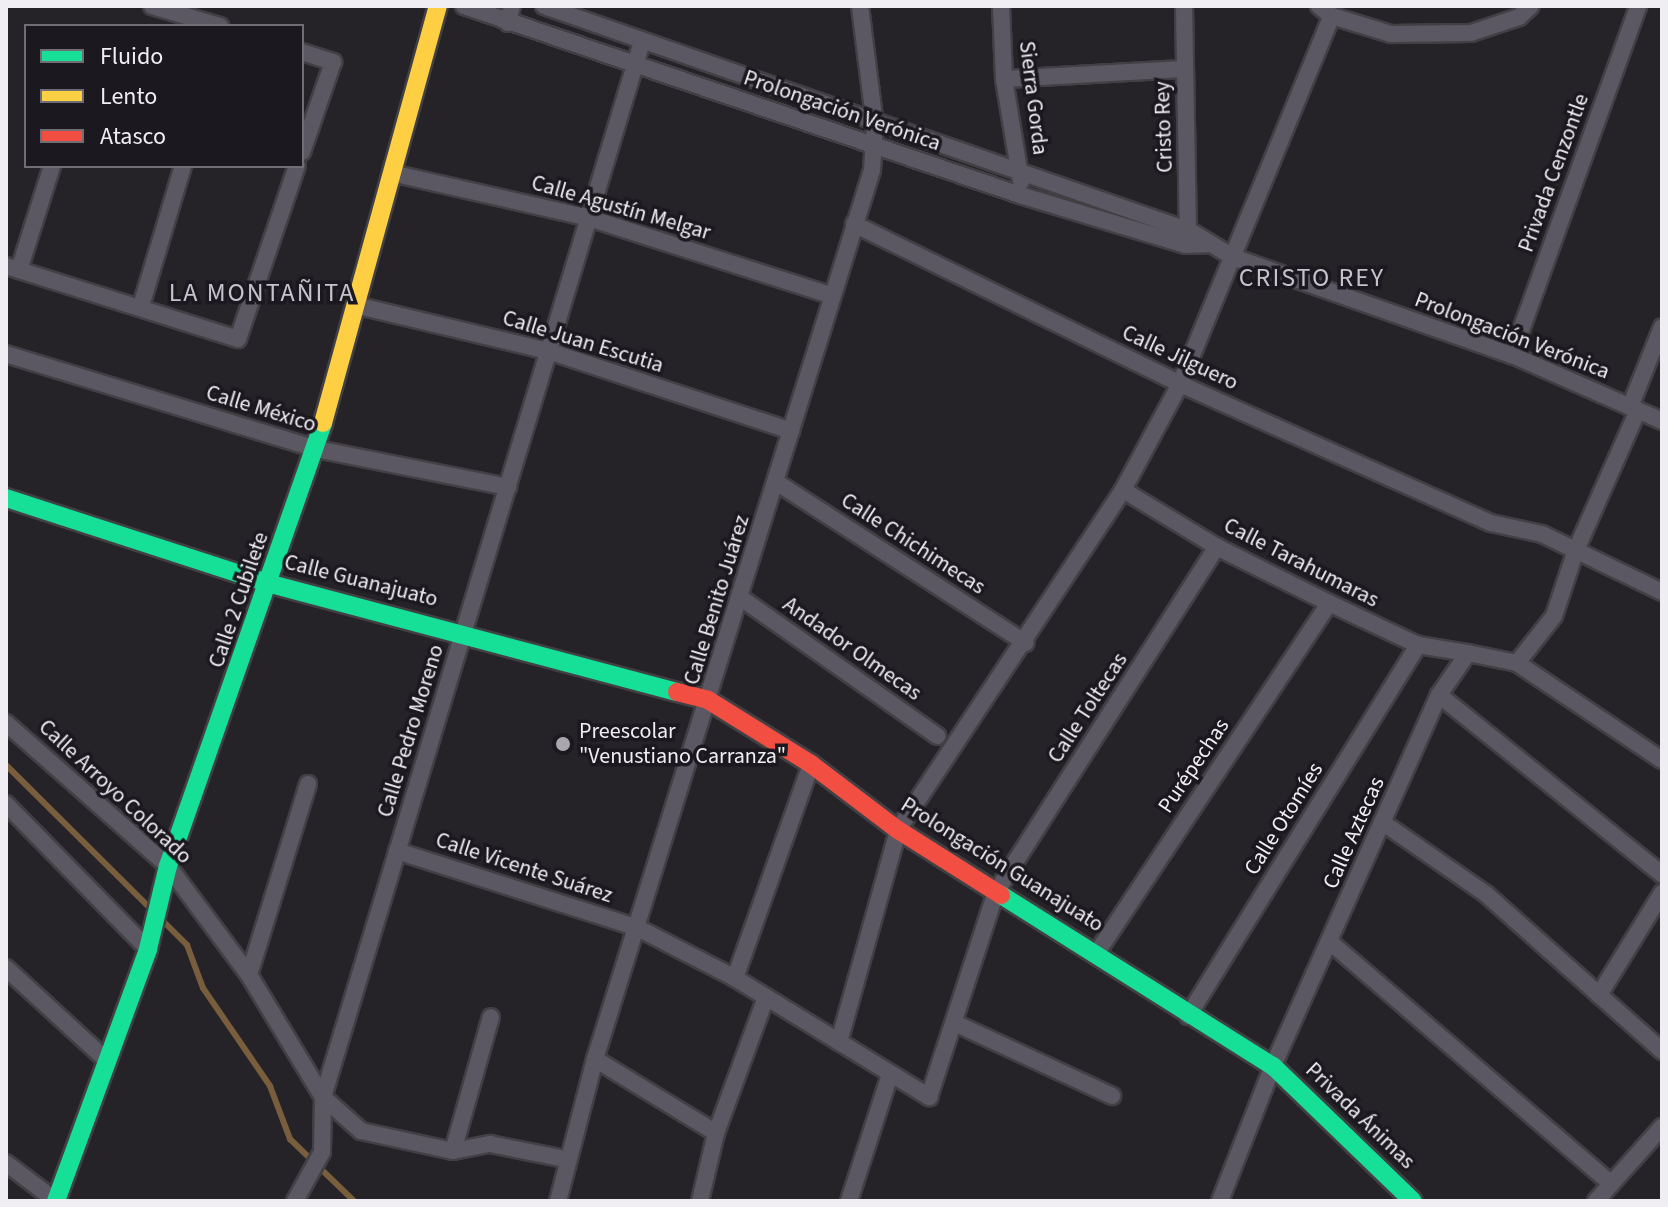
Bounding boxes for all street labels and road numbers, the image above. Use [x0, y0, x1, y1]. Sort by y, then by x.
street label: Sierra Gorda [1013, 40, 1053, 156]
street label: Prolongación Verónica [740, 65, 944, 157]
street label: Cristo Rey [1149, 81, 1179, 173]
street label: Privada Cenzontle [1513, 90, 1595, 256]
street label: Calle Agustín Melgar [528, 170, 714, 246]
street label: Prolongación Verónica [1411, 287, 1613, 385]
street label: Calle Juan Escutia [499, 305, 667, 379]
street label: Calle Jilguero [1118, 320, 1242, 396]
street label: Calle México [203, 380, 319, 438]
street label: Calle Chichimecas [836, 488, 990, 600]
street label: Calle Benito Juárez [679, 512, 755, 688]
street label: Calle Tarahumaras [1219, 513, 1383, 613]
street label: Calle 2 Cubilete [203, 529, 275, 671]
street label: Calle Guanajuato [282, 549, 440, 613]
street label: Andador Olmecas [778, 591, 926, 707]
street label: Calle Pedro Moreno [372, 641, 450, 821]
street label: Calle Toltecas [1043, 648, 1133, 768]
street label: Calle Arroyo Colorado [33, 714, 197, 870]
street label: Purépechas [1153, 714, 1235, 818]
street label: Calle Otomíes [1239, 758, 1329, 880]
street label: Calle Aztecas [1318, 773, 1390, 893]
street label: Prolongación Guanajuato [896, 792, 1108, 938]
street label: Calle Vicente Suárez [432, 827, 616, 909]
street label: Privada Ánimas [1300, 1057, 1420, 1175]

